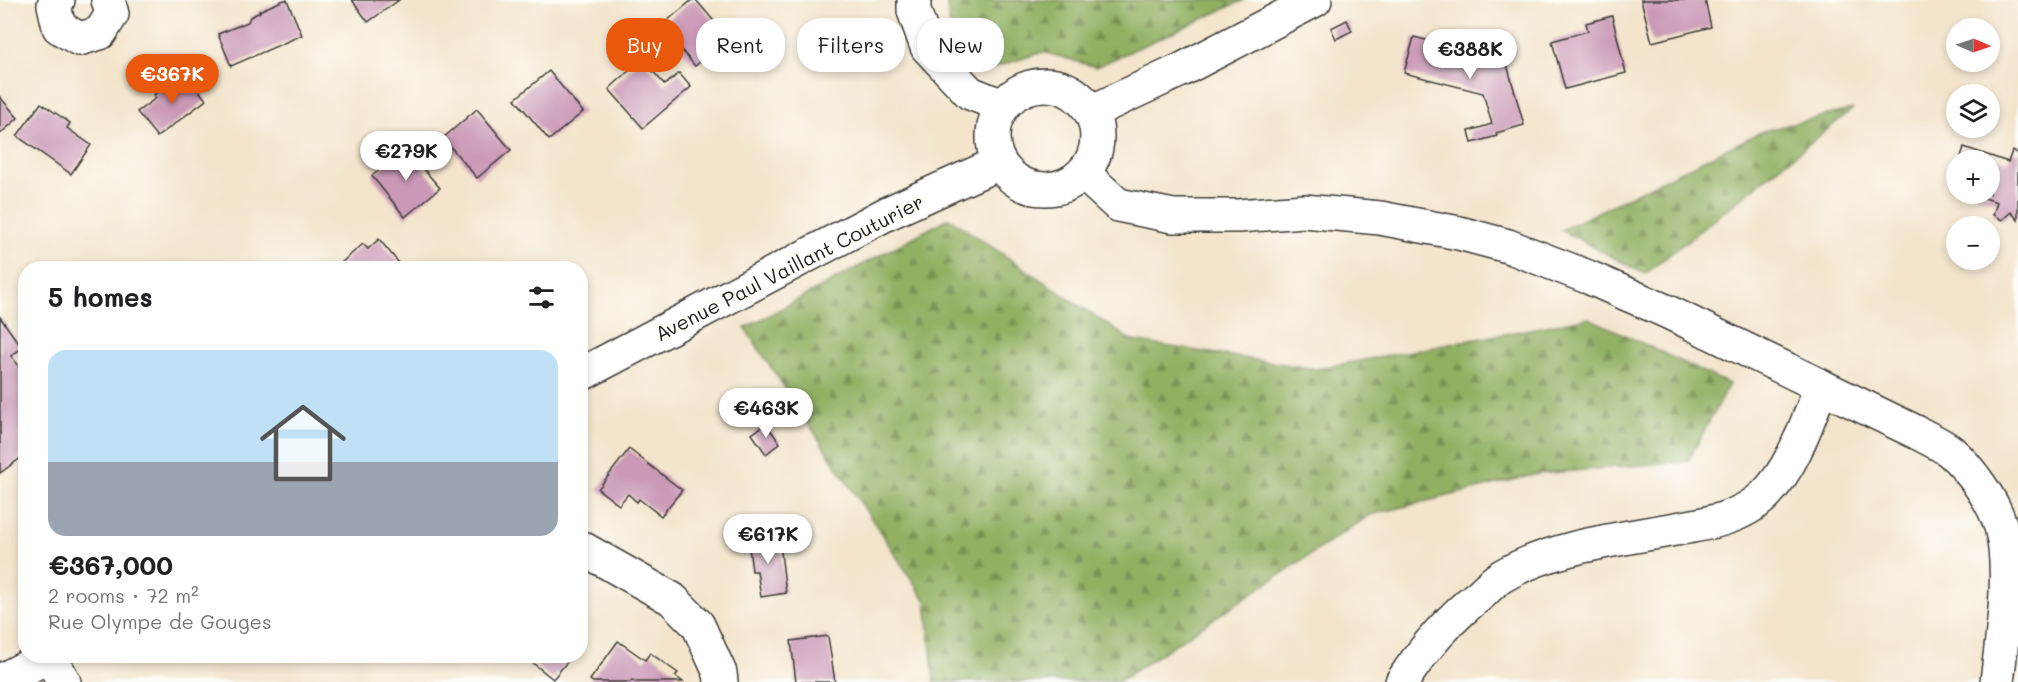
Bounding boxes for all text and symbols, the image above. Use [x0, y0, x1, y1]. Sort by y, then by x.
chip: Buy [606, 18, 684, 72]
chip: Rent [696, 18, 785, 72]
chip: Filters [797, 18, 905, 72]
chip: New [917, 18, 1004, 72]
north arrow [1946, 18, 2000, 72]
map controls [1946, 18, 2000, 270]
pin: €388K [1428, 29, 1512, 80]
text: €388K [1437, 35, 1503, 61]
pin: €367K [130, 54, 214, 105]
text: €367K [140, 60, 204, 86]
button: layers [1946, 84, 2000, 138]
pin: €279K [364, 131, 448, 182]
text: €279K [374, 137, 438, 163]
button: + [1946, 150, 2000, 204]
street label: Avenue Paul Vaillant Couturier [650, 188, 928, 346]
button: − [1946, 216, 2000, 270]
text: 5 homes [48, 280, 153, 314]
icon: filters [525, 281, 558, 314]
pin: €463K [724, 388, 808, 439]
icon: home [249, 389, 357, 497]
text: €463K [733, 394, 799, 420]
pin: €617K [726, 514, 810, 565]
text: €617K [737, 520, 799, 546]
text: €367,000 [48, 548, 173, 582]
text: 2 rooms · 72 m² [48, 582, 199, 608]
text: Rue Olympe de Gouges [48, 608, 272, 634]

